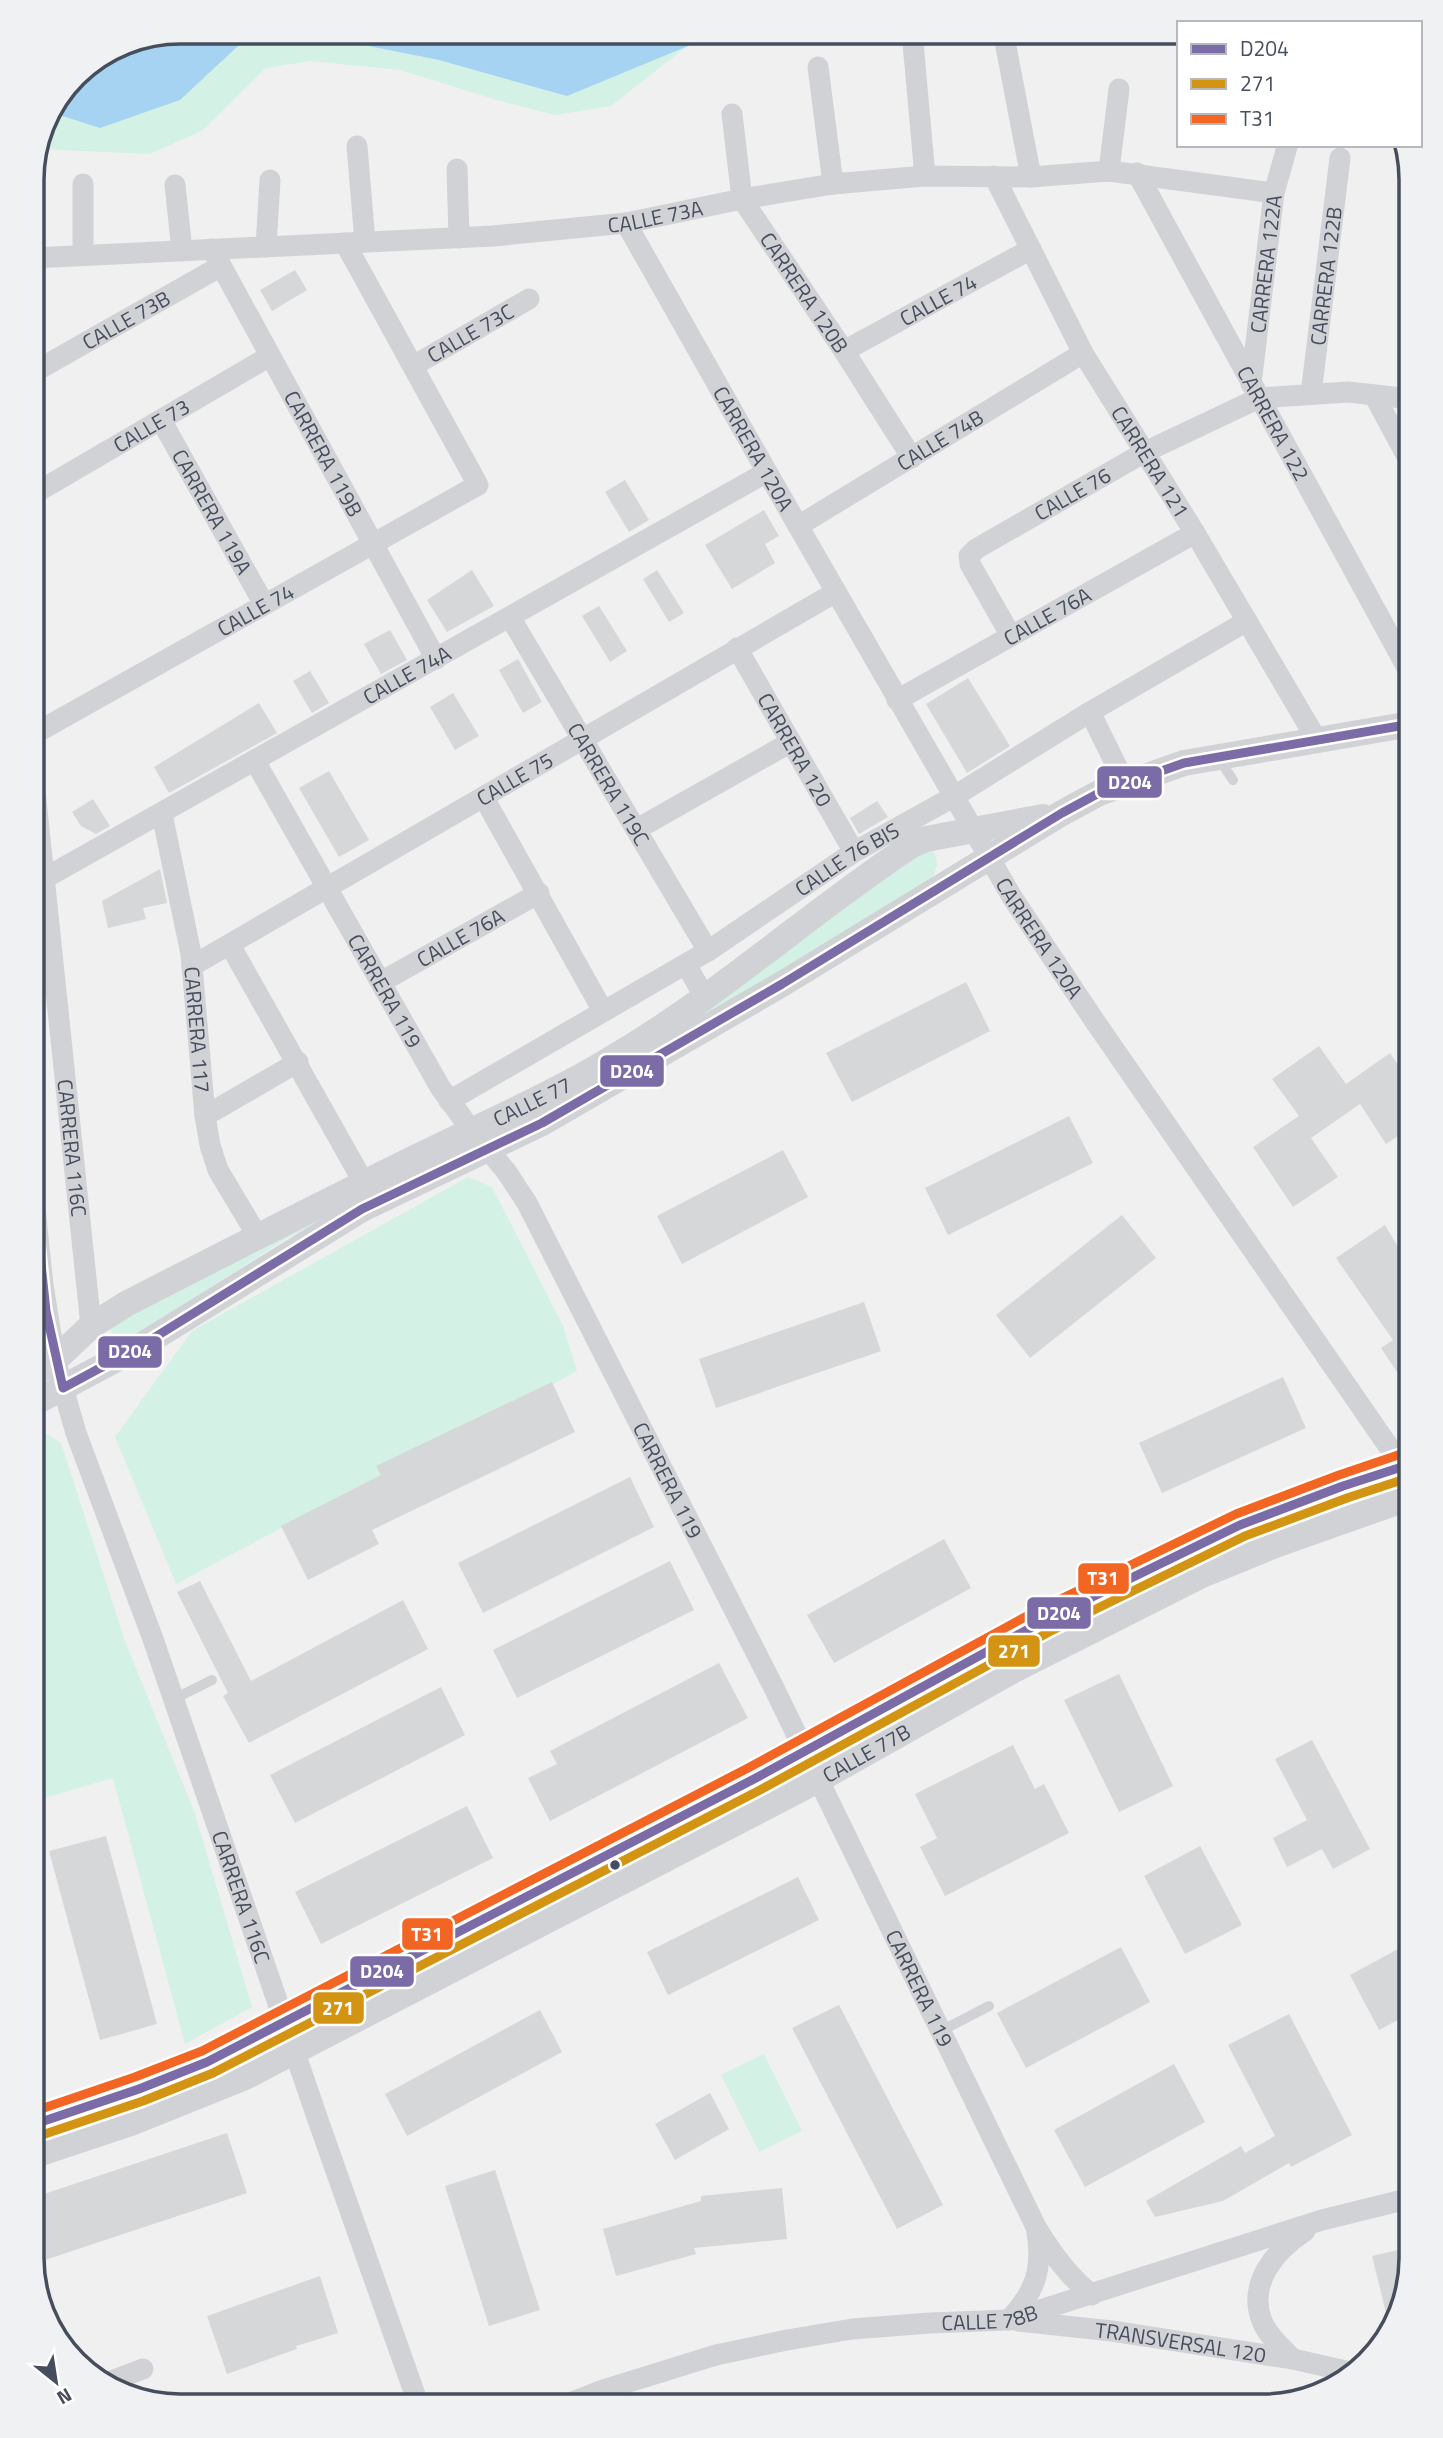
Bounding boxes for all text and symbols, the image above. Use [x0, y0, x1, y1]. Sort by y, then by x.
legend [1177, 21, 1422, 147]
text: D204 [1240, 32, 1289, 64]
text: 271 [1240, 67, 1275, 99]
text: T31 [1240, 102, 1275, 134]
street label: CALLE 73A [606, 191, 706, 241]
street label: CARRERA 122A [1241, 192, 1290, 335]
street label: CARRERA 122B [1301, 205, 1350, 347]
street label: CARRERA 120B [752, 225, 857, 359]
street label: CALLE 74 [893, 266, 982, 334]
street label: CALLE 73B [76, 282, 176, 358]
street label: CALLE 73C [421, 295, 519, 371]
street label: CARRERA 122 [1229, 360, 1318, 486]
street label: CARRERA 120A [705, 380, 802, 517]
street label: CARRERA 119B [276, 385, 371, 522]
street label: CALLE 73 [107, 390, 195, 460]
street label: CARRERA 121 [1104, 399, 1198, 524]
street label: CALLE 74B [890, 401, 990, 479]
street label: CARRERA 119A [164, 443, 260, 581]
street label: CALLE 76 [1028, 459, 1117, 528]
street label: CALLE 74 [211, 575, 300, 644]
street label: CALLE 76A [997, 578, 1097, 653]
street label: CALLE 74A [357, 637, 457, 712]
street label: CARRERA 120 [750, 687, 841, 812]
street label: CARRERA 119C [560, 716, 658, 851]
street label: CALLE 75 [470, 744, 559, 814]
line badge: D204 [1096, 765, 1163, 799]
text: D204 [1108, 767, 1152, 796]
street label: CALLE 76 BIS [788, 814, 905, 904]
street label: CARRERA 120A [988, 871, 1092, 1005]
street label: CALLE 76A [410, 900, 511, 975]
street label: CARRERA 119 [340, 928, 430, 1054]
street label: CARRERA 117 [176, 965, 219, 1094]
line badge: D204 [599, 1054, 665, 1088]
text: D204 [610, 1056, 654, 1085]
street label: CALLE 77 [487, 1068, 577, 1134]
street label: CARRERA 116C [49, 1078, 95, 1218]
line badge: D204 [97, 1335, 163, 1369]
text: D204 [108, 1336, 152, 1365]
street label: CARRERA 119 [625, 1416, 711, 1544]
line badge: T31 [1077, 1562, 1130, 1595]
text: T31 [1087, 1563, 1119, 1592]
line badge: D204 [1026, 1596, 1092, 1630]
text: D204 [1037, 1598, 1081, 1627]
line badge: 271 [987, 1634, 1041, 1668]
text: 271 [998, 1636, 1030, 1665]
street label: CALLE 77B [816, 1715, 916, 1791]
street label: CARRERA 116C [204, 1826, 279, 1967]
unlabelled marker [608, 1858, 622, 1872]
line badge: T31 [401, 1917, 454, 1951]
text: T31 [411, 1919, 443, 1948]
street label: CARRERA 119 [878, 1924, 962, 2052]
line badge: D204 [349, 1955, 415, 1988]
text: D204 [360, 1956, 404, 1985]
line badge: 271 [312, 1991, 365, 2025]
text: 271 [322, 1993, 354, 2022]
street label: CALLE 78B [941, 2296, 1042, 2339]
street label: TRANSVERSAL 120 [1094, 2313, 1268, 2371]
north arrow [21, 2347, 91, 2417]
text: N [52, 2381, 78, 2413]

